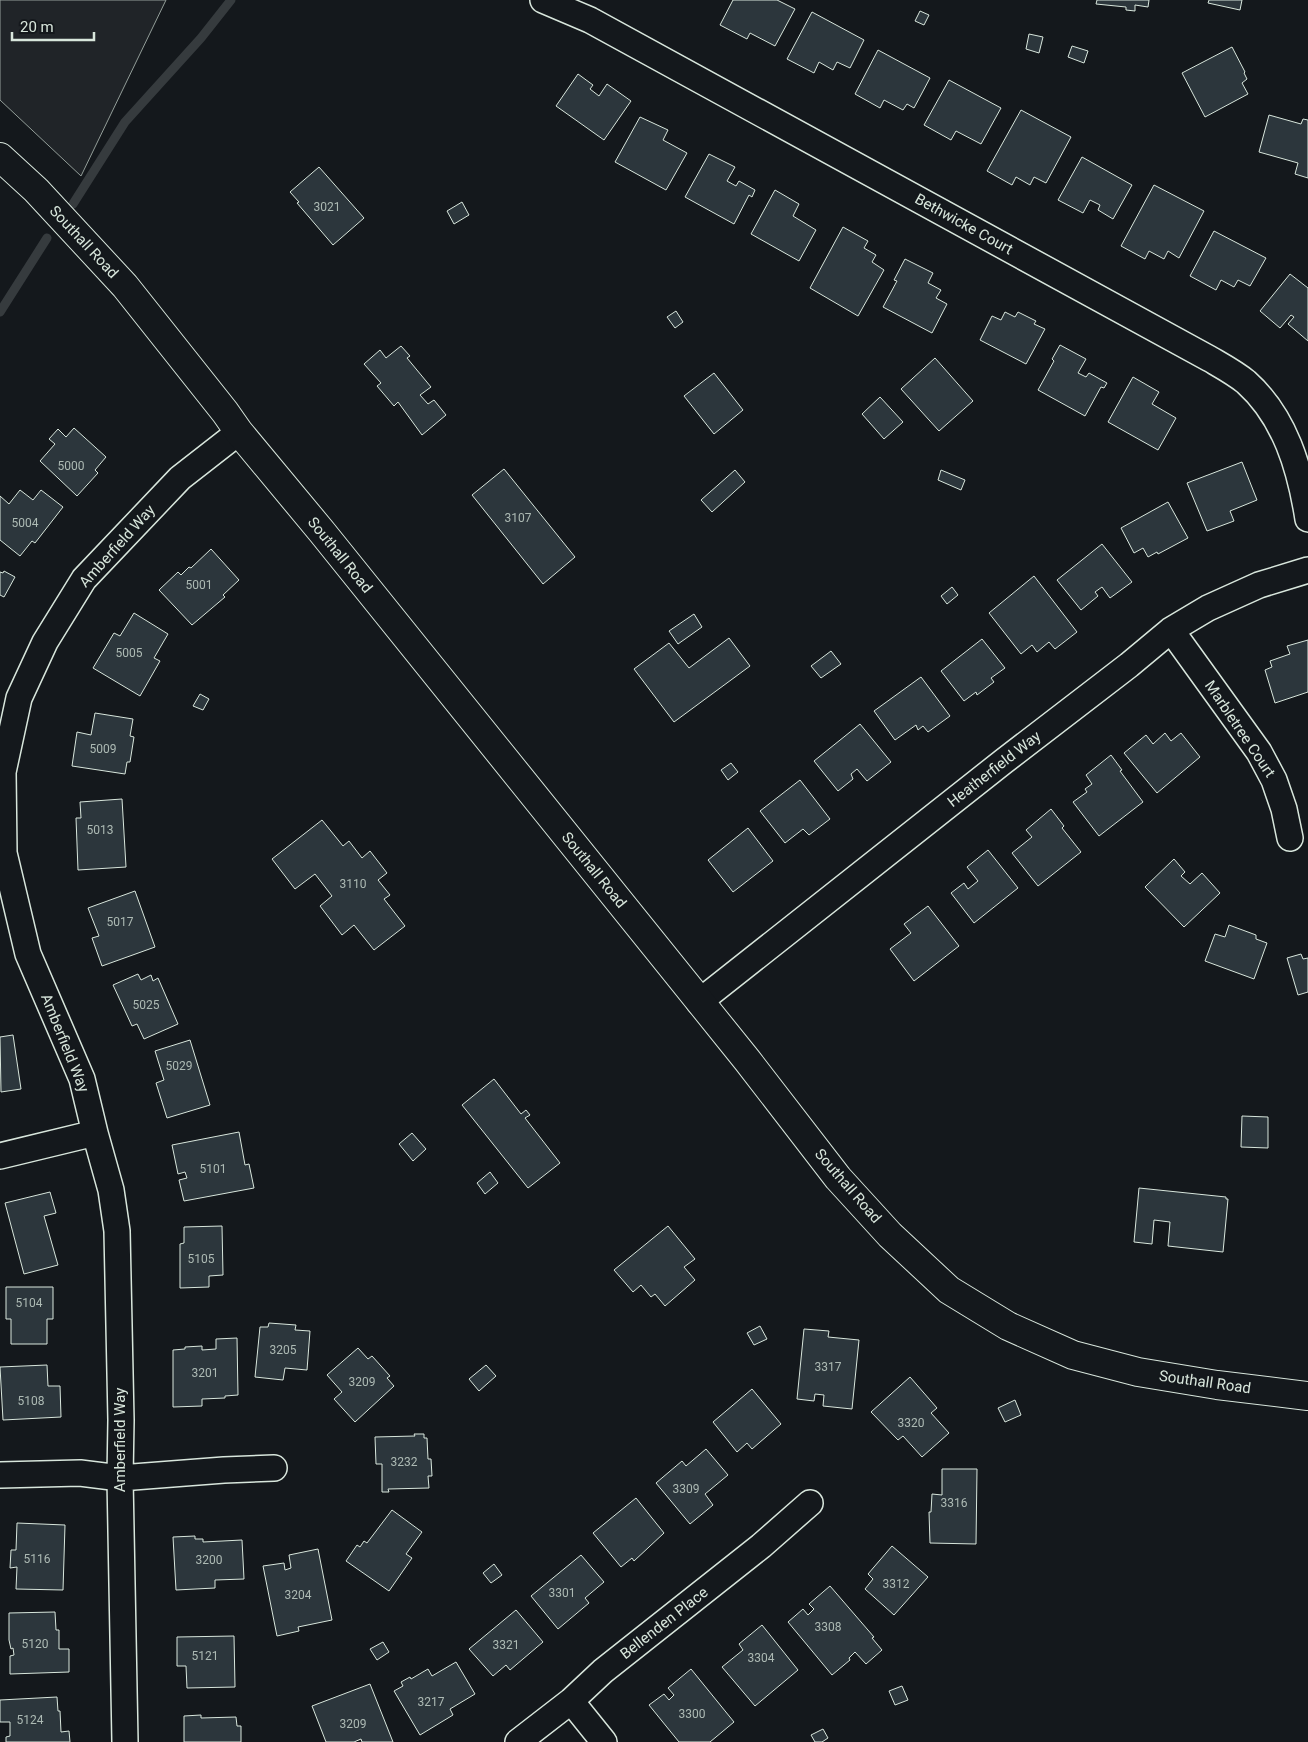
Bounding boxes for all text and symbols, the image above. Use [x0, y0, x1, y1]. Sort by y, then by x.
scale bar [12, 10, 95, 42]
text: 20 m [20, 18, 54, 36]
street label: Bethwicke Court [912, 190, 1016, 258]
house number: 3021 [314, 200, 340, 214]
street label: Southall Road [46, 202, 122, 282]
house number: 5000 [58, 459, 85, 473]
street label: Amberfield Way [75, 501, 159, 591]
house number: 3107 [505, 511, 532, 525]
street label: Southall Road [304, 513, 376, 597]
house number: 5004 [12, 516, 39, 530]
house number: 5001 [186, 578, 212, 592]
house number: 5005 [116, 646, 143, 660]
street label: Marbletree Court [1201, 677, 1279, 781]
street label: Heatherfield Way [944, 727, 1044, 811]
house number: 5009 [90, 742, 116, 756]
house number: 5013 [87, 823, 113, 837]
street label: Southall Road [558, 828, 630, 912]
house number: 3110 [340, 877, 367, 891]
house number: 5017 [107, 915, 134, 929]
street label: Amberfield Way [37, 991, 93, 1095]
house number: 5025 [133, 998, 160, 1012]
house number: 5029 [166, 1059, 192, 1073]
street label: Southall Road [811, 1145, 885, 1227]
house number: 5101 [200, 1162, 226, 1176]
house number: 5105 [188, 1252, 215, 1266]
house number: 5104 [16, 1296, 43, 1310]
house number: 3205 [270, 1343, 297, 1357]
house number: 3317 [815, 1360, 842, 1374]
house number: 3201 [192, 1366, 218, 1380]
street label: Southall Road [1158, 1367, 1252, 1397]
house number: 3209 [349, 1375, 375, 1389]
street label: Amberfield Way [111, 1388, 129, 1492]
house number: 5108 [18, 1394, 45, 1408]
house number: 3320 [898, 1416, 925, 1430]
house number: 3232 [391, 1455, 418, 1469]
house number: 3309 [673, 1482, 699, 1496]
house number: 3316 [941, 1496, 968, 1510]
house number: 5116 [24, 1552, 51, 1566]
house number: 3200 [196, 1553, 223, 1567]
house number: 3312 [883, 1577, 910, 1591]
street label: Bellenden Place [617, 1583, 711, 1663]
house number: 3301 [549, 1586, 575, 1600]
house number: 3204 [285, 1588, 312, 1602]
house number: 3308 [815, 1620, 842, 1634]
house number: 5120 [22, 1637, 49, 1651]
house number: 3321 [493, 1638, 519, 1652]
house number: 5121 [192, 1649, 218, 1663]
house number: 3304 [748, 1651, 775, 1665]
house number: 3217 [418, 1695, 445, 1709]
house number: 3300 [679, 1707, 706, 1721]
house number: 5124 [17, 1713, 44, 1727]
house number: 3209 [340, 1717, 366, 1731]

